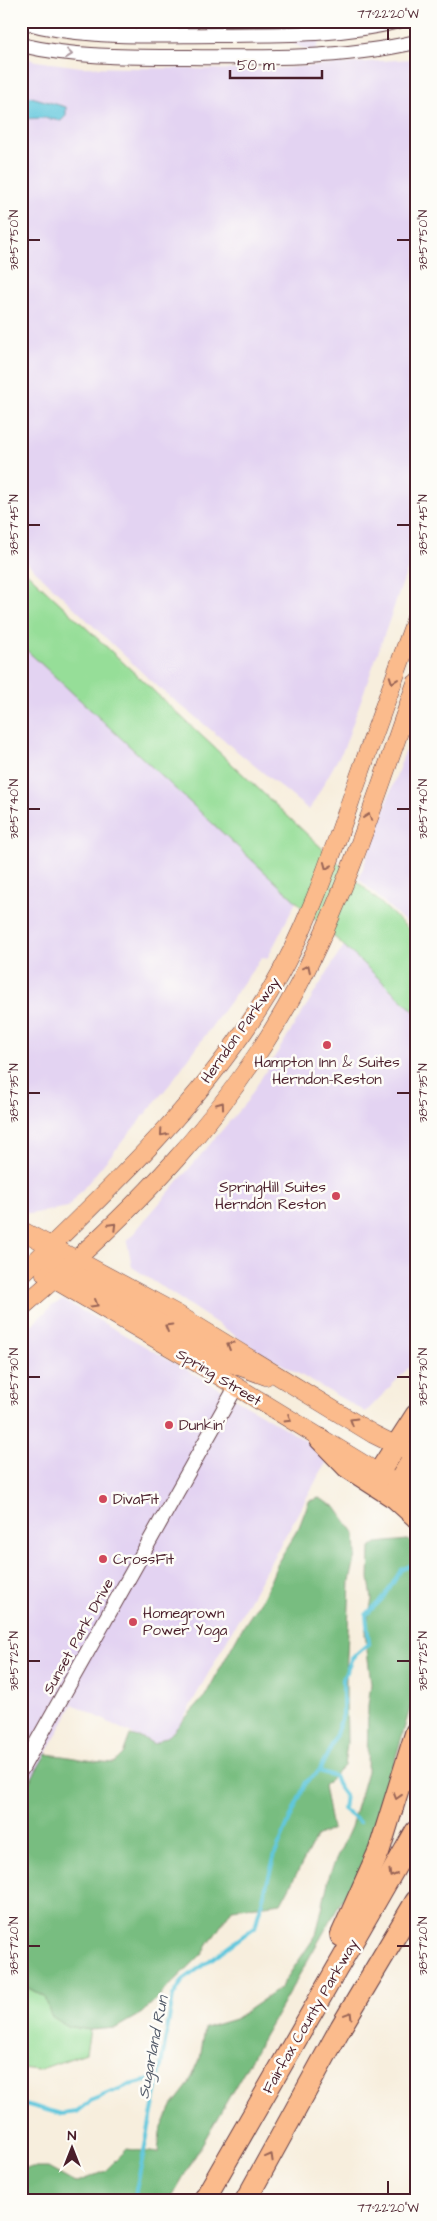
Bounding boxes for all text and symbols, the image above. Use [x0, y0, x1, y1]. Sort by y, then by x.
text: 77°22'20"W [357, 6, 420, 23]
one-way arrow [65, 48, 73, 59]
scale bar [230, 48, 322, 80]
text: 50 m [237, 55, 275, 76]
text: 38°57'50"N [6, 209, 23, 270]
text: 38°57'50"N [415, 209, 432, 270]
text: 38°57'45"N [6, 494, 23, 556]
text: 38°57'45"N [415, 494, 432, 556]
one-way arrow [389, 675, 399, 684]
text: 38°57'40"N [6, 778, 23, 839]
text: 38°57'40"N [415, 778, 432, 839]
one-way arrow [363, 814, 373, 822]
one-way arrow [323, 861, 333, 870]
one-way arrow [301, 964, 311, 973]
street label: Herndon Parkway [196, 973, 286, 1088]
marker: Hampton Inn & Suites Herndon-Reston [321, 1039, 333, 1051]
place label: Hampton Inn & Suites Herndon-Reston [254, 1052, 400, 1090]
text: 38°57'35"N [6, 1063, 23, 1123]
text: 38°57'35"N [415, 1063, 432, 1123]
one-way arrow [215, 1102, 225, 1111]
one-way arrow [160, 1127, 168, 1136]
place label: SpringHill Suites Herndon Reston [215, 1177, 326, 1215]
marker: SpringHill Suites Herndon Reston [330, 1190, 342, 1202]
one-way arrow [107, 1223, 116, 1232]
one-way arrow [90, 1298, 99, 1308]
one-way arrow [164, 1324, 173, 1334]
one-way arrow [227, 1342, 236, 1352]
street label: Spring Street [172, 1344, 265, 1412]
text: 38°57'30"N [6, 1347, 23, 1406]
text: 38°57'30"N [415, 1347, 432, 1406]
one-way arrow [283, 1413, 292, 1422]
place label: Dunkin' [179, 1415, 225, 1436]
one-way arrow [349, 1418, 358, 1428]
marker: Dunkin' [163, 1419, 175, 1431]
place label: DivaFit [113, 1489, 159, 1510]
marker: DivaFit [97, 1493, 109, 1505]
place label: CrossFit [113, 1549, 174, 1570]
marker: CrossFit [97, 1553, 109, 1565]
street label: Sunset Park Drive [38, 1575, 119, 1698]
place label: Homegrown Power Yoga [143, 1603, 228, 1642]
marker: Homegrown Power Yoga [127, 1616, 139, 1628]
text: 38°57'25"N [6, 1630, 23, 1691]
text: 38°57'25"N [415, 1630, 432, 1691]
one-way arrow [392, 1791, 402, 1799]
one-way arrow [388, 1868, 398, 1877]
text: 38°57'20"N [6, 1916, 23, 1976]
text: 38°57'20"N [415, 1916, 432, 1976]
street label: Fairfax County Parkway [258, 1935, 364, 2098]
water label: Sugarland Run [132, 1992, 175, 2101]
one-way arrow [342, 2012, 352, 2021]
north arrow [48, 2124, 98, 2174]
text: N [68, 2126, 77, 2146]
one-way arrow [263, 2153, 273, 2162]
text: 77°22'20"W [357, 2200, 420, 2217]

